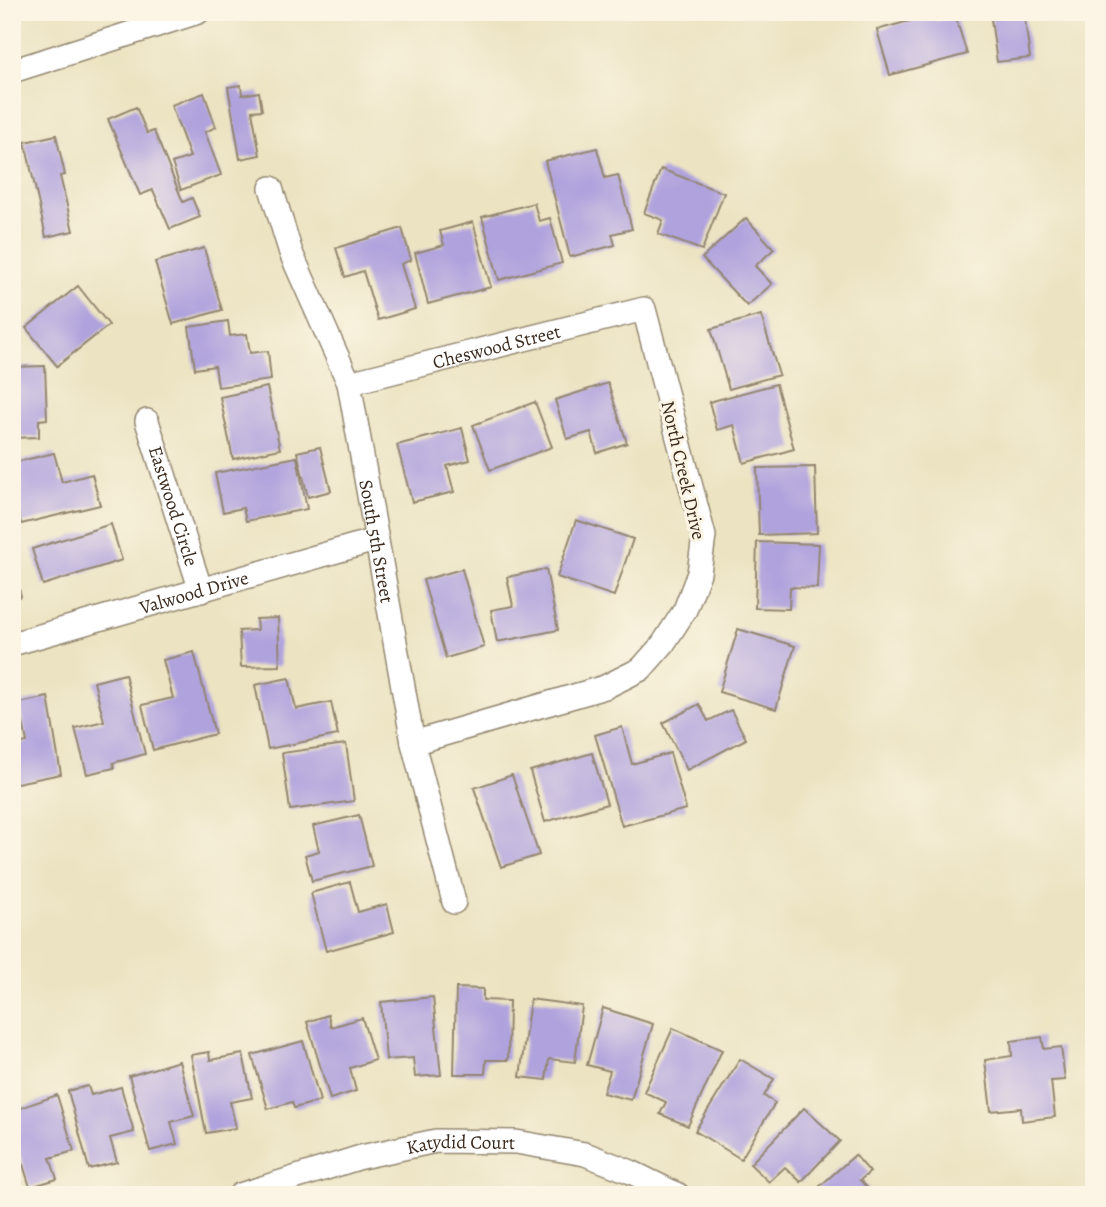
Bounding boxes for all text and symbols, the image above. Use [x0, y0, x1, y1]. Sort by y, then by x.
street label: Cheswood Street [430, 318, 563, 376]
street label: North Creek Drive [654, 398, 712, 542]
street label: Eastwood Circle [142, 443, 204, 570]
street label: South 5th Street [352, 478, 400, 605]
street label: Valwood Drive [135, 565, 252, 621]
street label: Katydid Court [404, 1129, 515, 1161]

